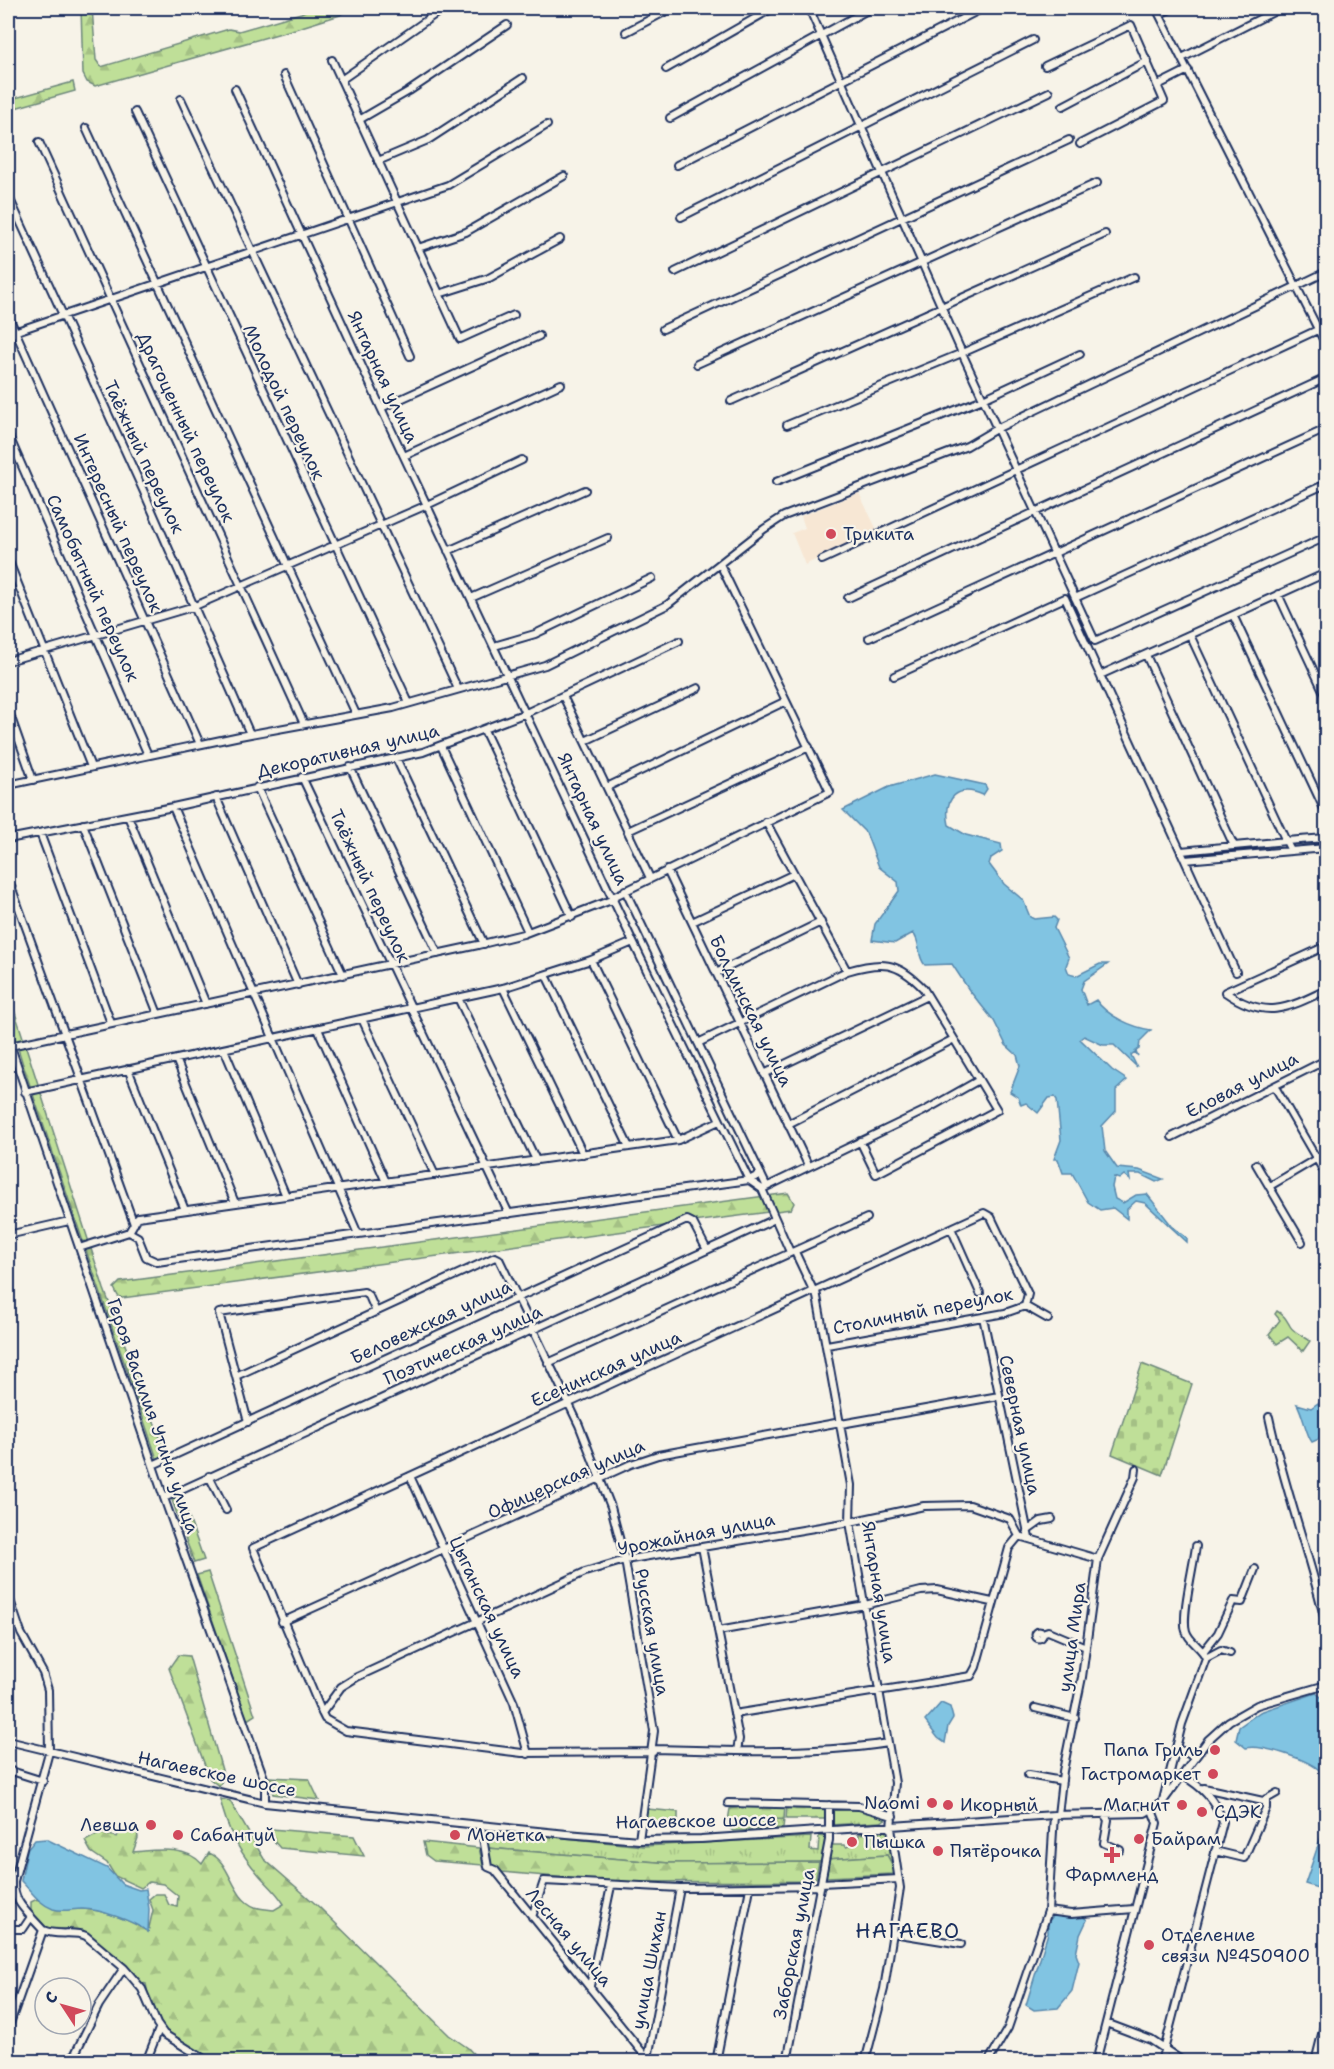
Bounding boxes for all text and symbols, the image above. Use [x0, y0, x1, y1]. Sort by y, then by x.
street label: Янтарная улица [342, 307, 424, 447]
street label: Молодой переулок [237, 320, 331, 484]
street label: Драгоценный переулок [131, 328, 241, 526]
street label: Таёжный переулок [98, 376, 190, 538]
street label: Интересный переулок [68, 430, 168, 617]
street label: Самобытный переулок [41, 491, 145, 686]
place label: Трикита [843, 522, 914, 546]
marker: Трикита [824, 527, 838, 541]
street label: Декоративная улица [254, 718, 442, 784]
street label: Янтарная улица [552, 749, 634, 889]
street label: Таёжный переулок [324, 805, 416, 967]
street label: Болдинская улица [704, 931, 798, 1091]
street label: Еловая улица [1182, 1046, 1302, 1124]
street label: Беловежская улица [347, 1274, 515, 1370]
street label: Столичный переулок [831, 1282, 1016, 1340]
street label: Героя Василия Утина улица [101, 1295, 205, 1537]
street label: Поэтическая улица [380, 1299, 546, 1391]
street label: Есенинская улица [527, 1325, 685, 1413]
street label: Северная улица [993, 1353, 1047, 1497]
street label: Офицерская улица [484, 1434, 648, 1524]
street label: Урожайная улица [615, 1507, 777, 1561]
street label: Янтарная улица [856, 1519, 902, 1665]
street label: Цыганская улица [444, 1532, 530, 1682]
street label: Русская улица [629, 1567, 675, 1697]
street label: улица Мира [1052, 1580, 1092, 1694]
place label: Папа Гриль [1104, 1738, 1203, 1762]
marker: Папа Гриль [1208, 1743, 1222, 1757]
street label: Нагаевское шоссе [136, 1745, 298, 1803]
place label: Гастромаркет [1081, 1762, 1202, 1786]
marker: Гастромаркет [1206, 1767, 1220, 1781]
place label: Naomi [864, 1791, 920, 1815]
place label: Икорный [960, 1793, 1039, 1817]
place label: Магнит [1103, 1793, 1171, 1817]
marker: Naomi [925, 1796, 939, 1810]
marker: Икорный [941, 1798, 955, 1812]
marker: Магнит [1175, 1798, 1189, 1812]
place label: СДЭК [1214, 1800, 1262, 1824]
marker: СДЭК [1195, 1805, 1209, 1819]
street label: Нагаевское шоссе [615, 1808, 777, 1834]
place label: Левша [80, 1813, 139, 1837]
marker: Левша [144, 1818, 158, 1832]
place label: Сабантуй [190, 1823, 276, 1847]
place label: Монетка [467, 1823, 545, 1847]
place label: Байрам [1151, 1827, 1221, 1851]
marker: Сабантуй [171, 1828, 185, 1842]
marker: Монетка [448, 1828, 462, 1842]
place label: Пышка [864, 1830, 925, 1854]
marker: Байрам [1132, 1832, 1146, 1846]
marker: Пышка [845, 1835, 859, 1849]
place label: Пятёрочка [950, 1839, 1041, 1863]
marker: Пятёрочка [931, 1844, 945, 1858]
marker: Фармленд [1105, 1848, 1119, 1862]
place label: Фармленд [1065, 1863, 1159, 1887]
street label: Заборская улица [768, 1866, 820, 2022]
street label: Лесная улица [520, 1882, 618, 1992]
street label: улица Шихан [626, 1909, 672, 2031]
district label: НАГАЕВО [855, 1917, 961, 1945]
place label: Отделение связи №450900 [1161, 1923, 1310, 1968]
marker: Отделение связи №450900 [1142, 1938, 1156, 1952]
north arrow [33, 1976, 93, 2036]
text: С [40, 1987, 63, 2008]

